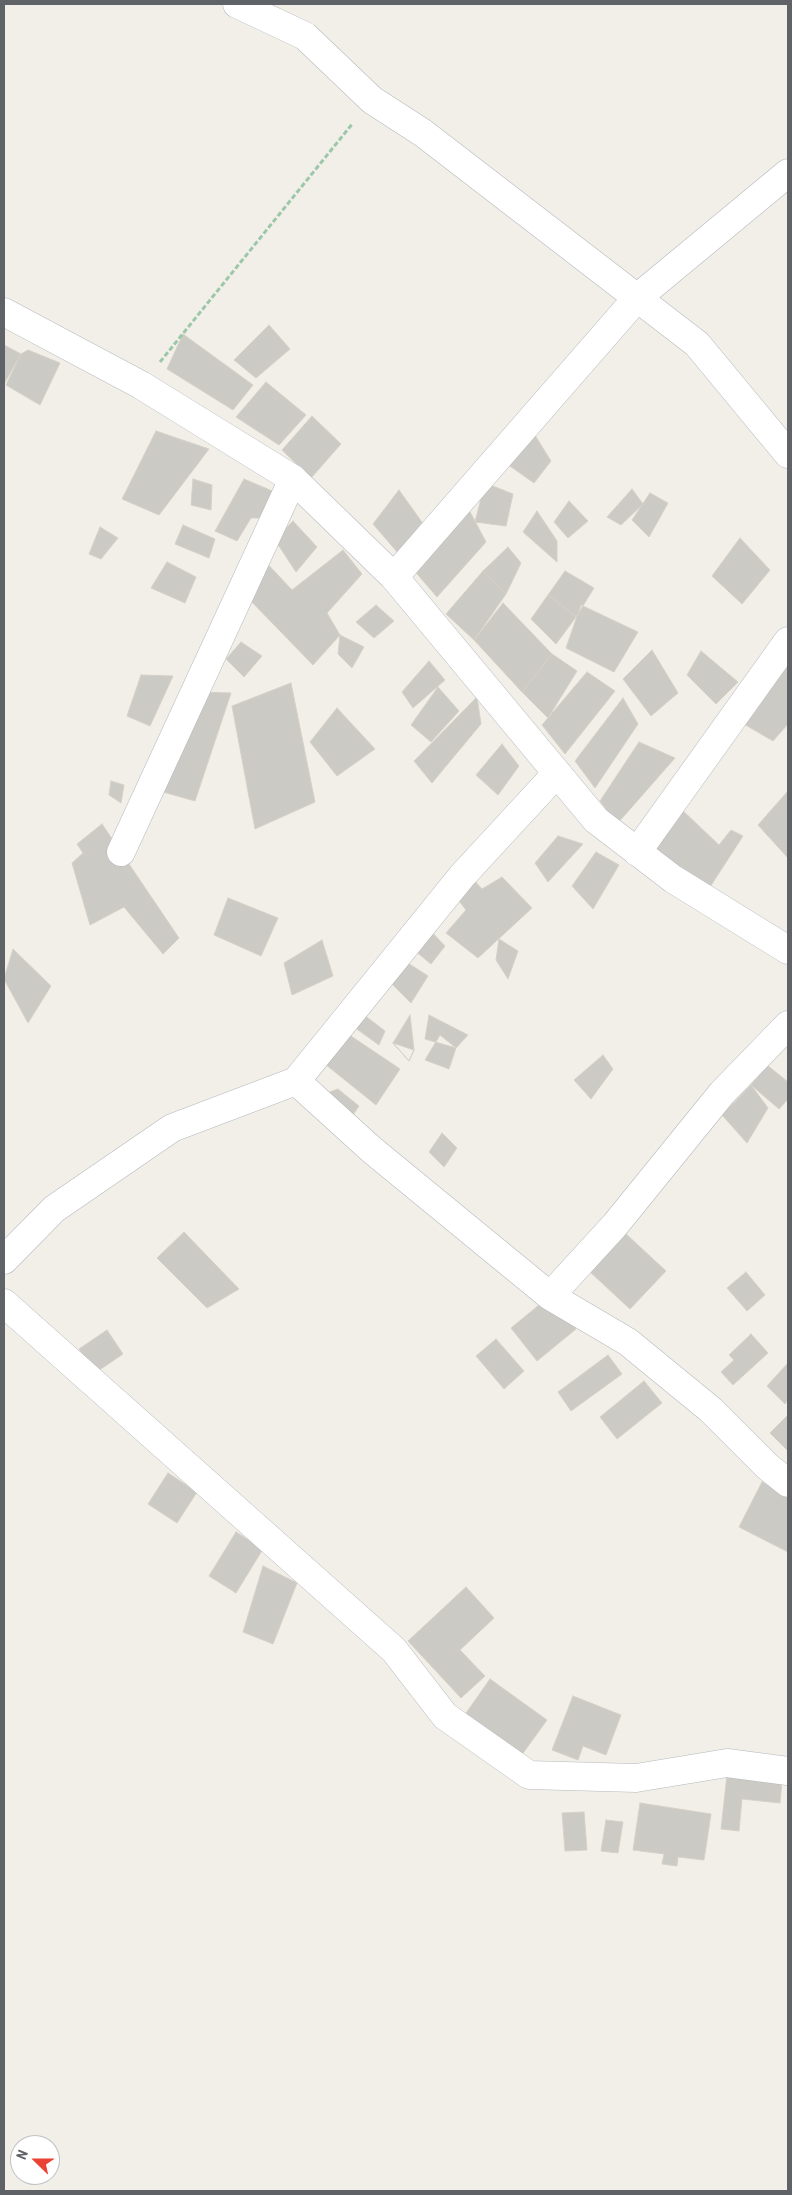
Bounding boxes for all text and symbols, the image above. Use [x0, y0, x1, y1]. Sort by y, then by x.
north arrow [10, 2135, 60, 2185]
text: N [13, 2148, 31, 2162]

